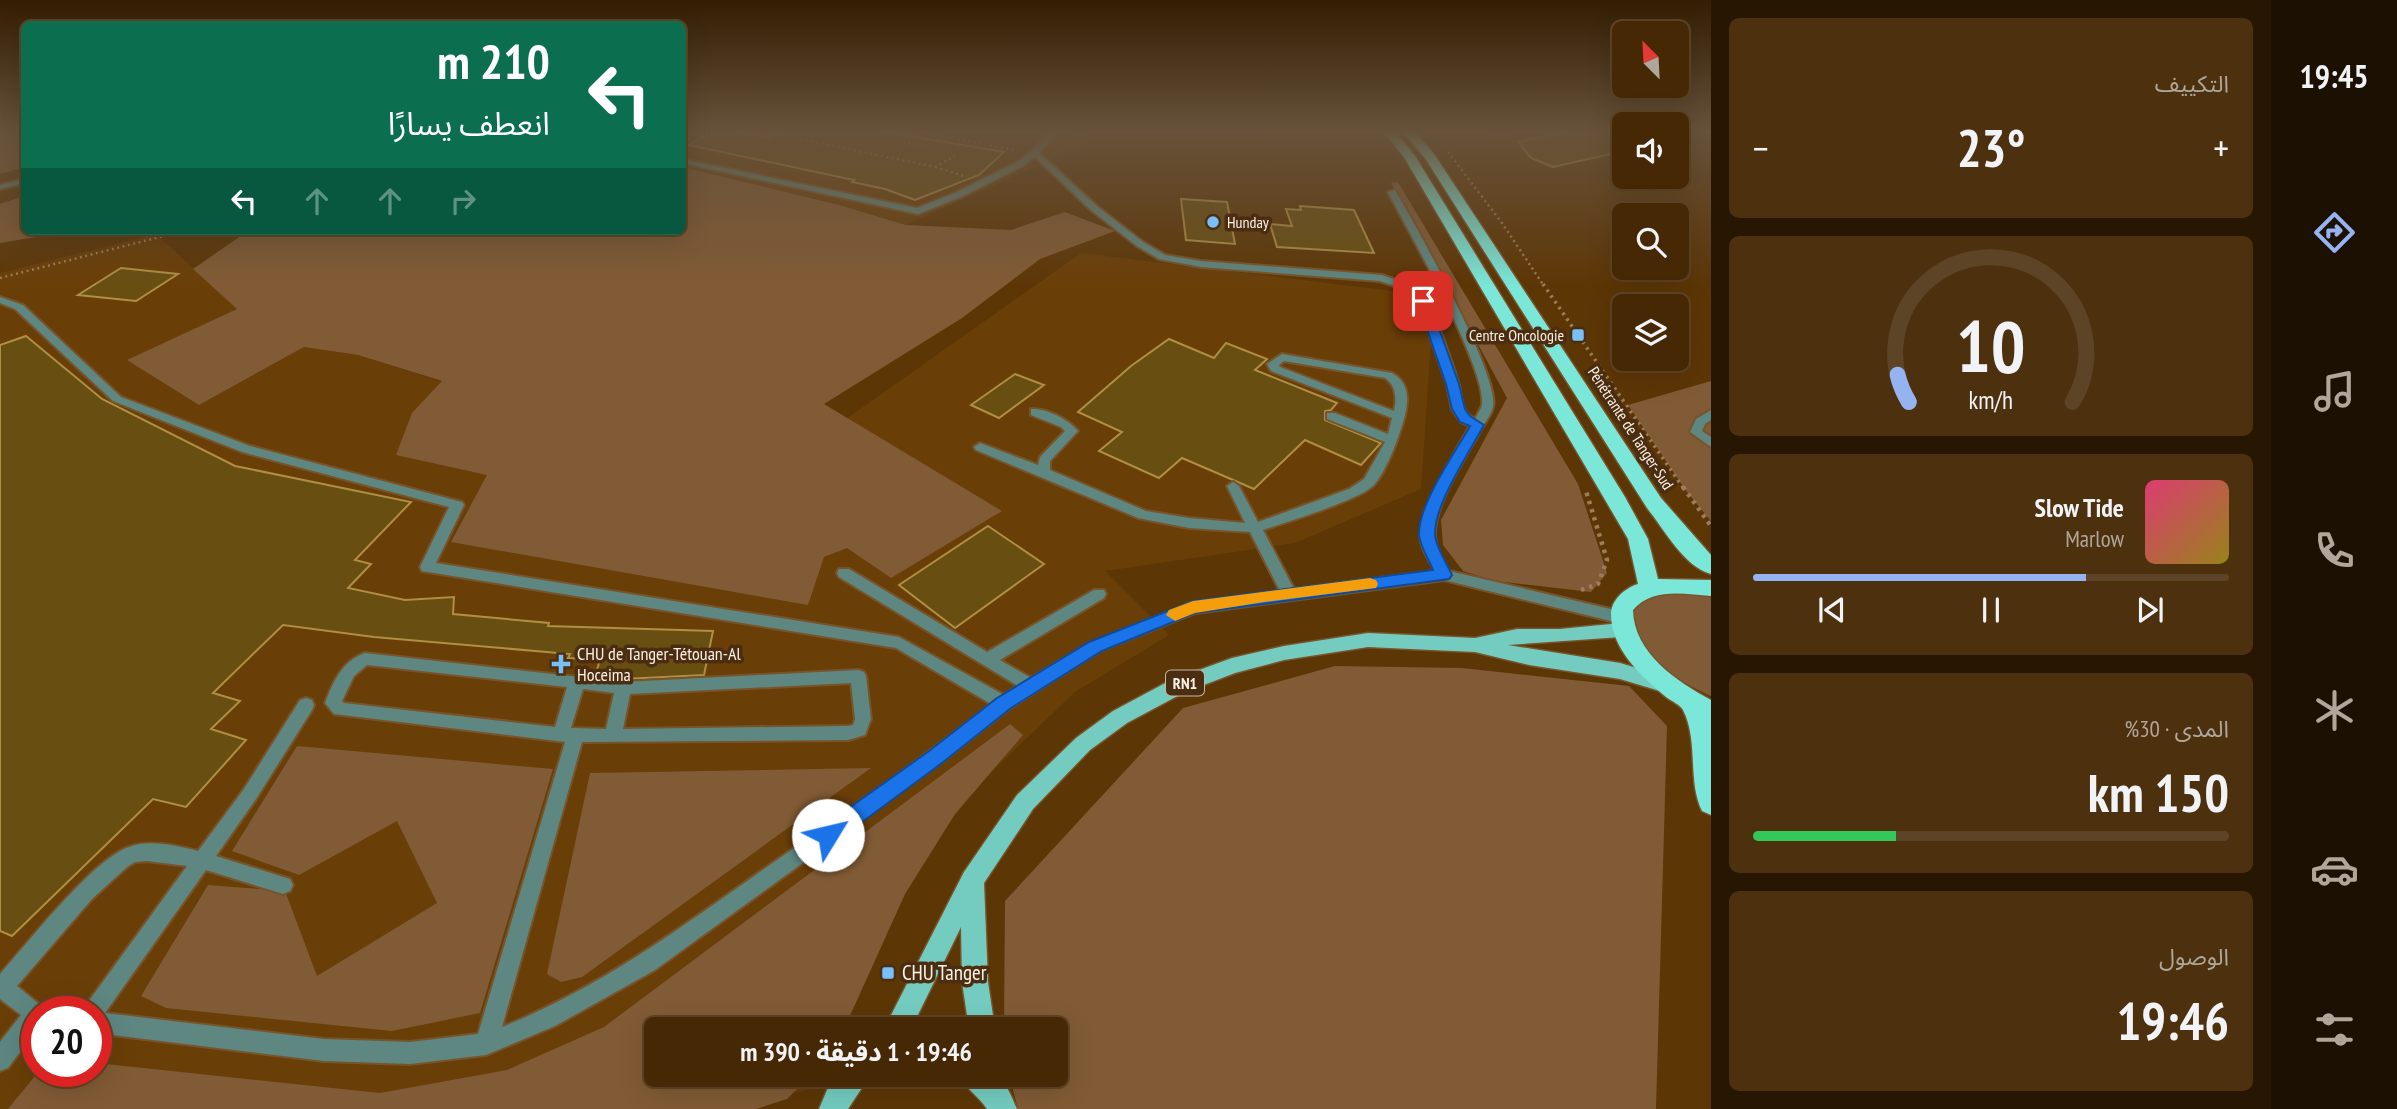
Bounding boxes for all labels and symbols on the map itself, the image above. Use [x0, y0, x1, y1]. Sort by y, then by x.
north arrow [1612, 21, 1689, 98]
place label: Hunday [1227, 212, 1269, 232]
marker: Hunday [1205, 214, 1221, 230]
pin [1393, 271, 1453, 331]
place label: Centre Oncologie [1469, 325, 1564, 345]
marker: Centre Oncologie [1570, 327, 1586, 343]
street label: Pénétrante de Tanger-Sud [1584, 363, 1678, 493]
place label: CHU de Tanger-Tétouan-Al Hoceima [577, 642, 741, 686]
marker: CHU de Tanger-Tétouan-Al Hoceima [551, 654, 571, 674]
road number: RN1 [1166, 670, 1204, 696]
position arrow [791, 798, 865, 872]
place label: CHU Tanger [902, 959, 987, 986]
marker: CHU Tanger [880, 965, 896, 981]
speed limit sign: 20 [21, 996, 112, 1087]

